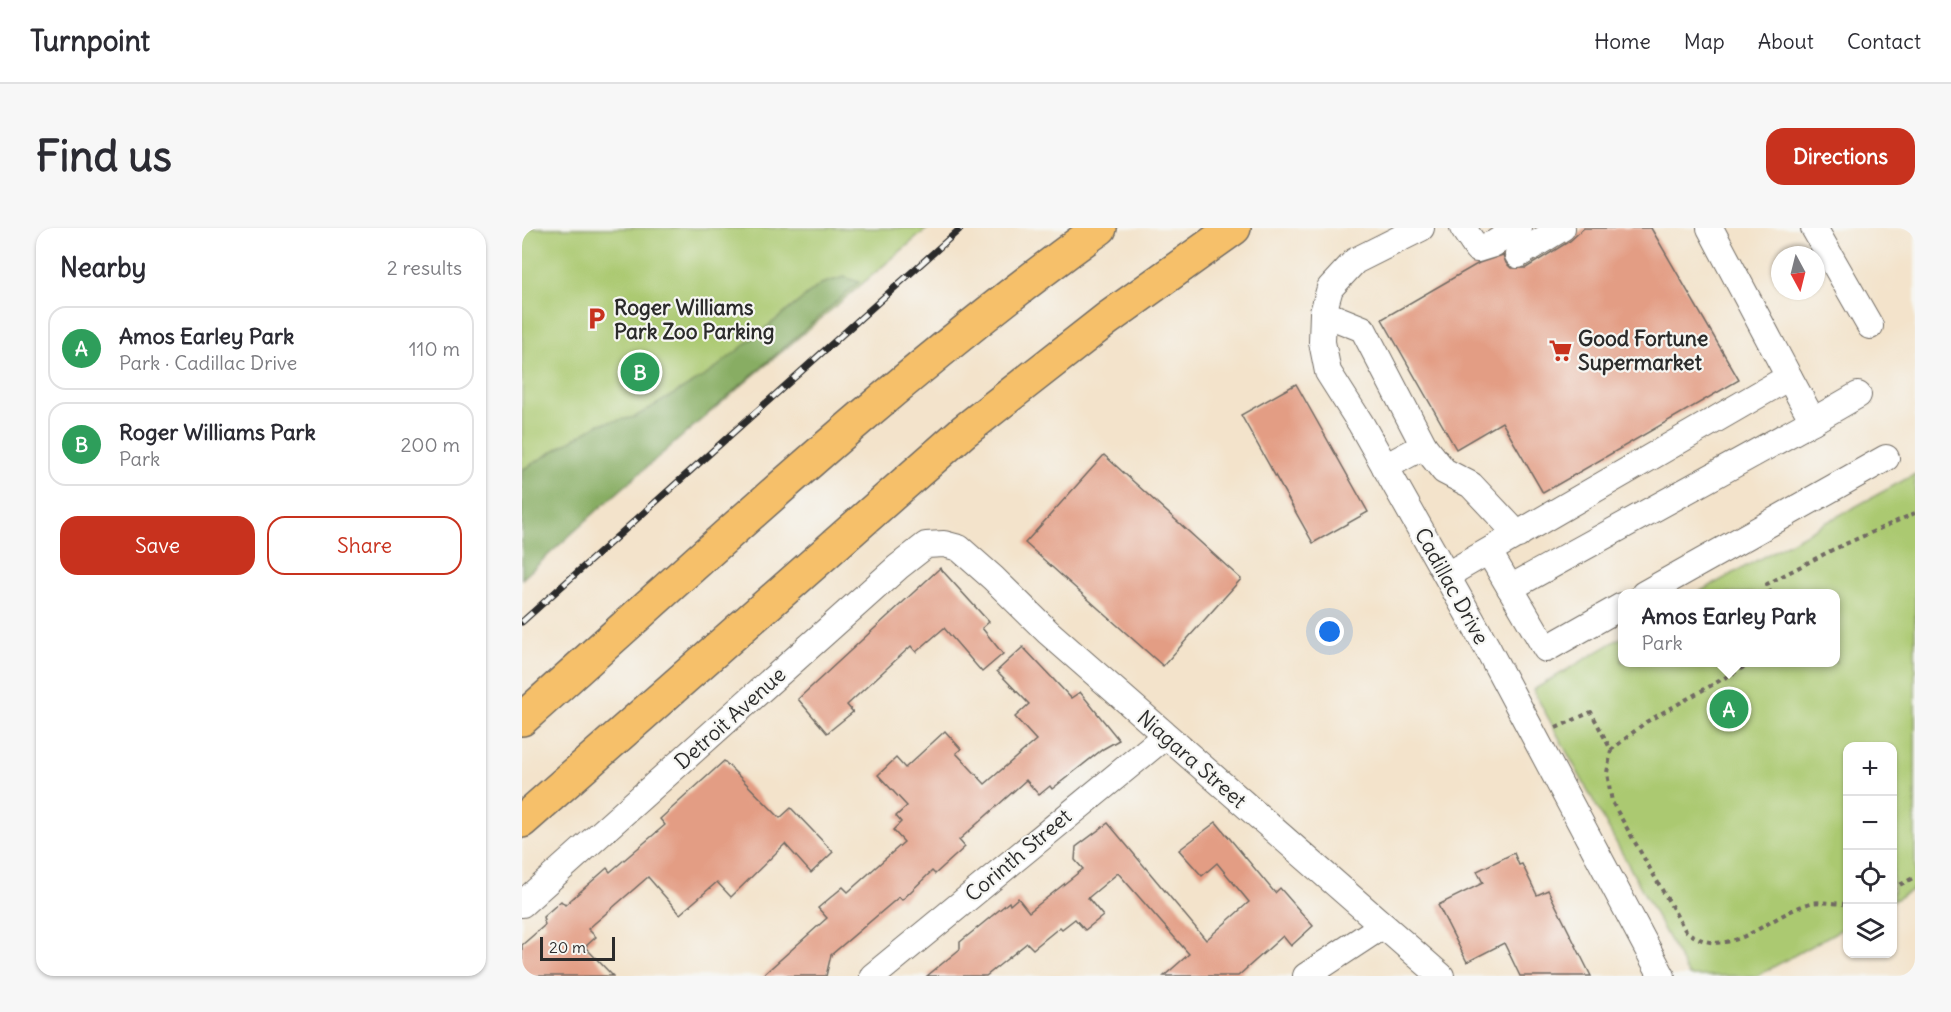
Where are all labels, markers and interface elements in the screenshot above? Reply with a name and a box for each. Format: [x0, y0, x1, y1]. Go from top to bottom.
text: Turnpoint [30, 23, 150, 59]
text: Home [1594, 28, 1651, 55]
text: Map [1684, 28, 1725, 55]
text: About [1758, 28, 1814, 55]
text: Contact [1847, 28, 1921, 55]
button: Directions [1766, 128, 1915, 185]
text: Find us [36, 130, 172, 182]
north arrow [1771, 246, 1825, 300]
text: Nearby [60, 251, 146, 284]
text: 2 results [387, 255, 462, 280]
place label: Roger Williams Park Zoo Parking [614, 294, 774, 345]
parking icon: Roger Williams Park Zoo Parking [583, 306, 609, 332]
text: Amos Earley Park [119, 322, 294, 350]
place label: Good Fortune Supermarket [1578, 325, 1708, 376]
text: A [75, 336, 88, 361]
text: 110 m [409, 336, 460, 361]
supermarket icon: Good Fortune Supermarket [1547, 337, 1573, 363]
text: Park · Cadillac Drive [119, 350, 297, 375]
pin: B [620, 350, 660, 394]
text: Roger Williams Park [119, 418, 316, 446]
text: B [75, 432, 88, 457]
text: 200 m [400, 432, 460, 457]
text: Park [119, 446, 160, 471]
button: Save [60, 516, 255, 575]
button: Share [267, 516, 462, 575]
street label: Cadillac Drive [1409, 523, 1495, 649]
popup [1618, 589, 1840, 667]
text: Amos Earley Park [1641, 602, 1817, 630]
your location [1315, 617, 1344, 646]
text: Park [1641, 630, 1683, 655]
street label: Detroit Avenue [669, 661, 791, 775]
pin: A [1710, 686, 1748, 732]
street label: Niagara Street [1132, 704, 1252, 814]
map controls [1843, 742, 1897, 958]
button: + [1843, 742, 1897, 796]
button: − [1843, 796, 1897, 850]
street label: Corinth Street [959, 803, 1077, 907]
button: locate [1843, 850, 1897, 904]
button: layers [1843, 904, 1897, 958]
scale bar [540, 934, 615, 962]
text: 20 m [549, 937, 586, 957]

